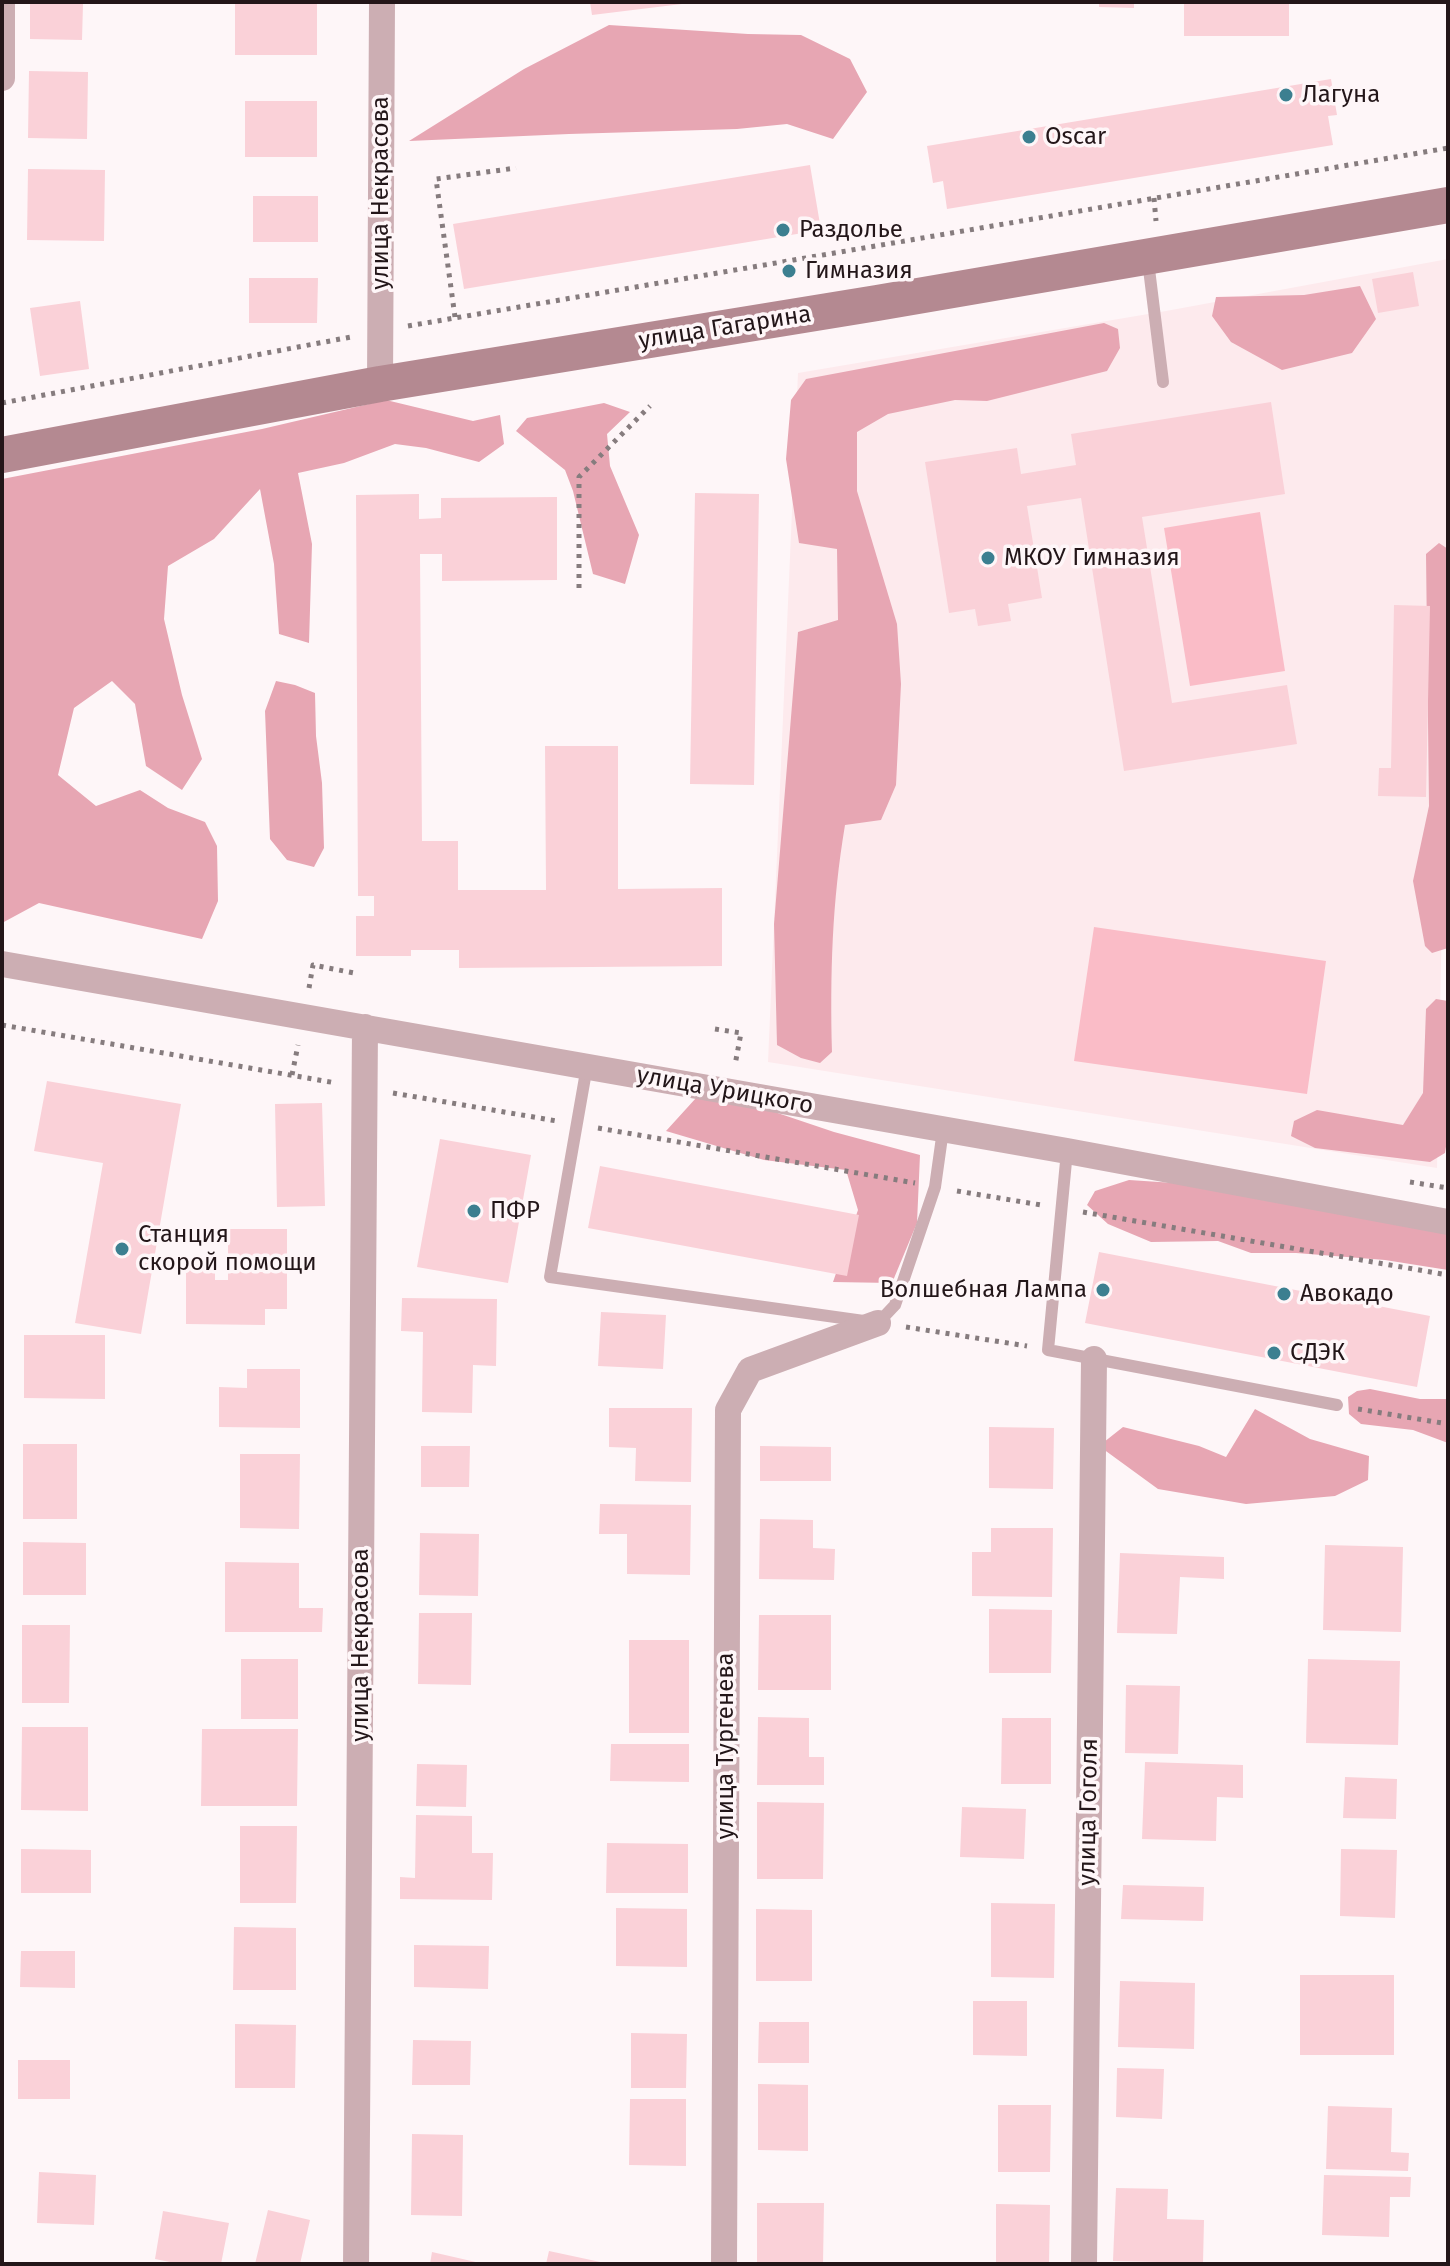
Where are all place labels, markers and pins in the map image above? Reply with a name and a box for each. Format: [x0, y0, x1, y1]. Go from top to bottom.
place label: Лагуна [1302, 81, 1380, 109]
marker: Лагуна [1277, 86, 1295, 104]
place label: Oscar [1045, 123, 1106, 151]
marker: Oscar [1020, 128, 1038, 146]
place label: Раздолье [799, 216, 903, 244]
marker: Раздолье [774, 221, 792, 239]
place label: Гимназия [805, 257, 913, 285]
marker: Гимназия [780, 262, 798, 280]
place label: МКОУ Гимназия [1004, 544, 1180, 572]
marker: МКОУ Гимназия [979, 549, 997, 567]
place label: ПФР [490, 1197, 540, 1225]
marker: ПФР [465, 1202, 483, 1220]
place label: Станция скорой помощи [138, 1221, 317, 1277]
marker: Станция скорой помощи [113, 1240, 131, 1258]
place label: Волшебная Лампа [880, 1276, 1087, 1304]
place label: Авокадо [1300, 1280, 1394, 1308]
marker: Волшебная Лампа [1094, 1281, 1112, 1299]
marker: Авокадо [1275, 1285, 1293, 1303]
place label: СДЭК [1290, 1339, 1345, 1367]
marker: СДЭК [1265, 1344, 1283, 1362]

